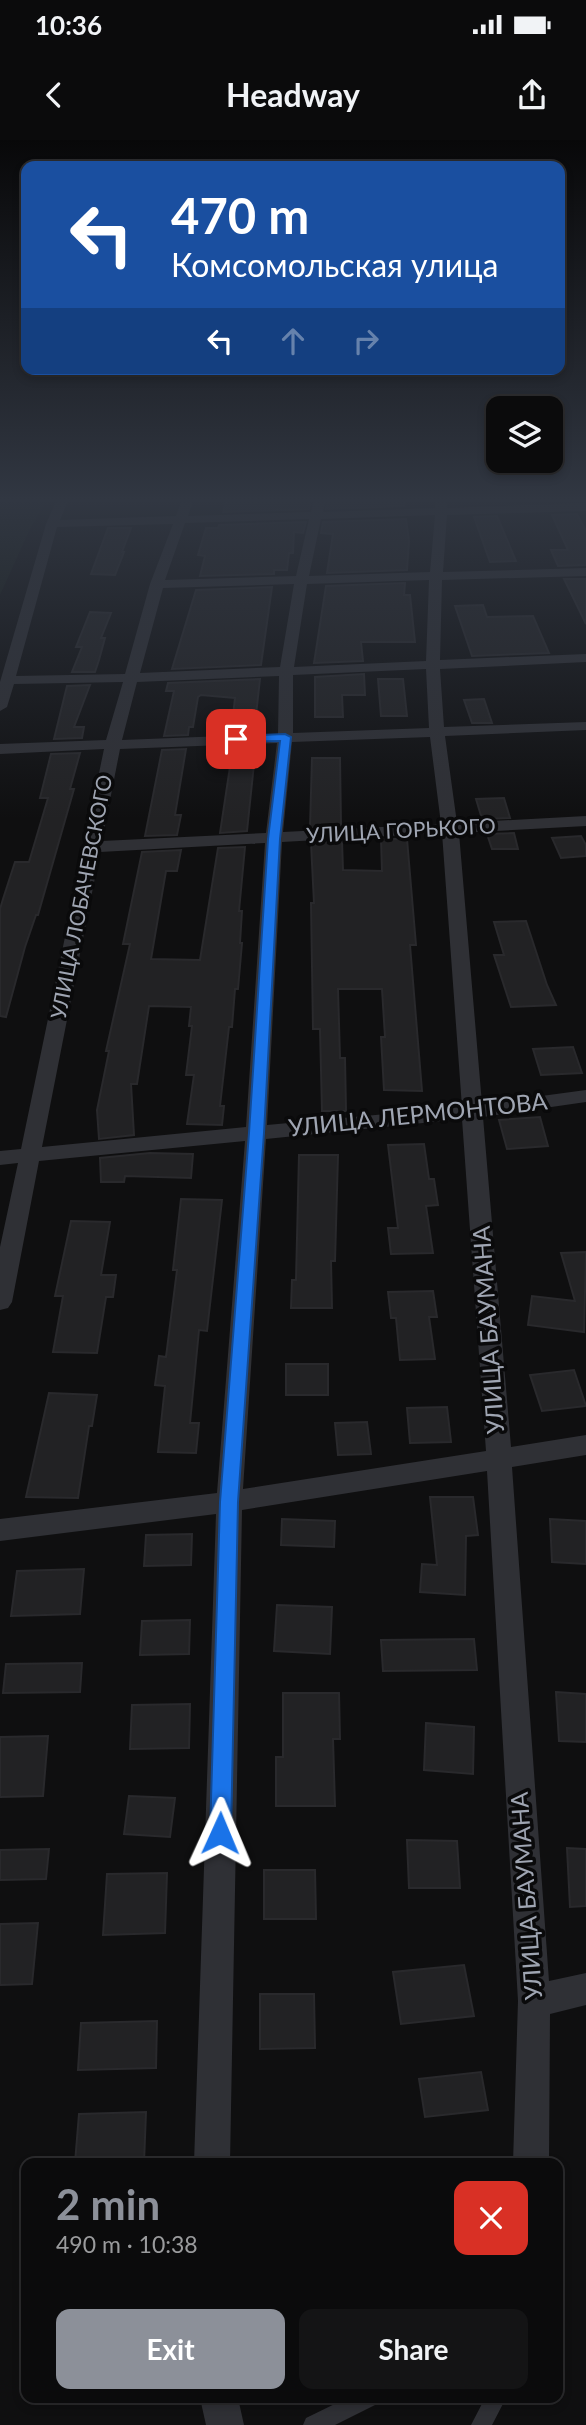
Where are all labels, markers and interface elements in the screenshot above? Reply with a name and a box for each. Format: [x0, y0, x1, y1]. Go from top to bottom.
text: 10:36 [35, 9, 102, 41]
text: Headway [226, 75, 360, 114]
icon: back [35, 76, 73, 114]
icon: share [513, 76, 551, 114]
text: 470 m [171, 186, 309, 244]
icon: left [56, 189, 147, 280]
text: Комсомольская улица [171, 245, 499, 284]
icon: left [201, 322, 239, 360]
icon: ahead [274, 322, 312, 360]
icon: right [347, 322, 385, 360]
map controls [486, 396, 563, 473]
button: layers [486, 396, 563, 473]
pin [206, 709, 266, 769]
icon: arrive [217, 720, 255, 758]
street label: УЛИЦА ЛОБАЧЕВСКОГО [45, 773, 116, 1021]
street label: УЛИЦА ГОРЬКОГО [306, 812, 496, 847]
street label: УЛИЦА ЛЕРМОНТОВА [287, 1085, 549, 1142]
street label: УЛИЦА БАУМАНА [466, 1224, 509, 1435]
street label: УЛИЦА БАУМАНА [504, 1790, 547, 2001]
position arrow [183, 1796, 257, 1870]
text: 2 min [56, 2179, 160, 2229]
button: close [454, 2181, 528, 2255]
text: 490 m · 10:38 [56, 2230, 198, 2258]
button: Exit [56, 2309, 285, 2389]
button: Share [299, 2309, 528, 2389]

